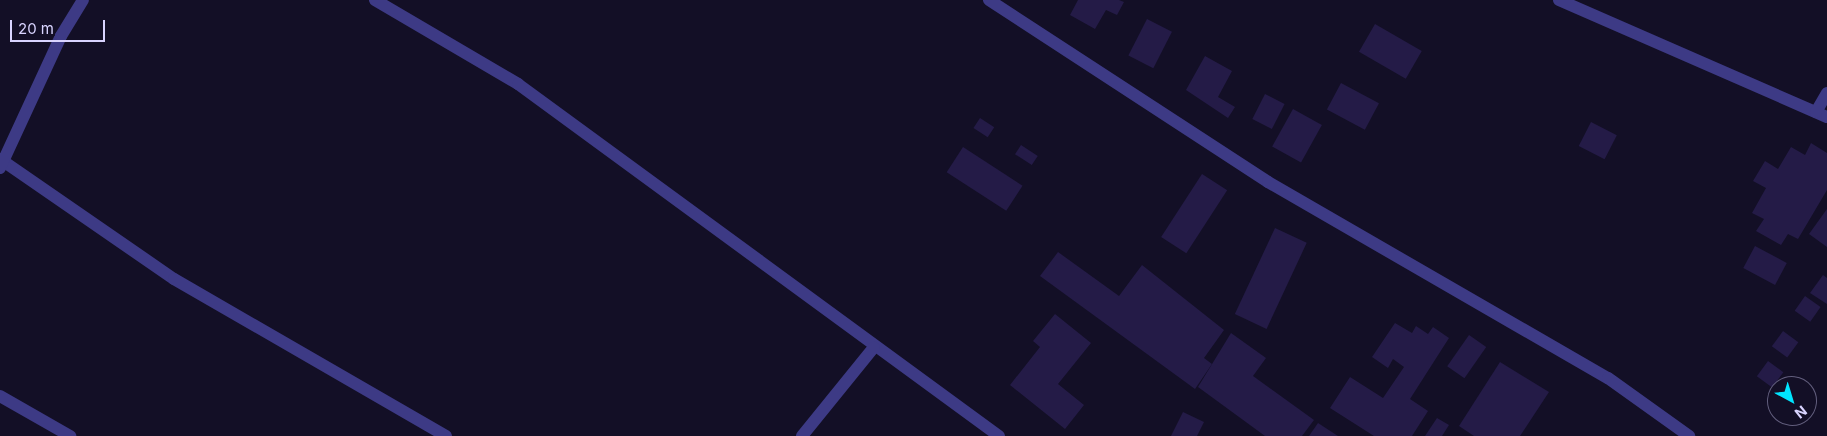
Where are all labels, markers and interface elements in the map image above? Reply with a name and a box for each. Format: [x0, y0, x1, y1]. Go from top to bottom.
scale bar [12, 10, 108, 42]
text: 20 m [18, 19, 54, 38]
north arrow [1767, 376, 1817, 426]
text: N [1792, 402, 1811, 422]

